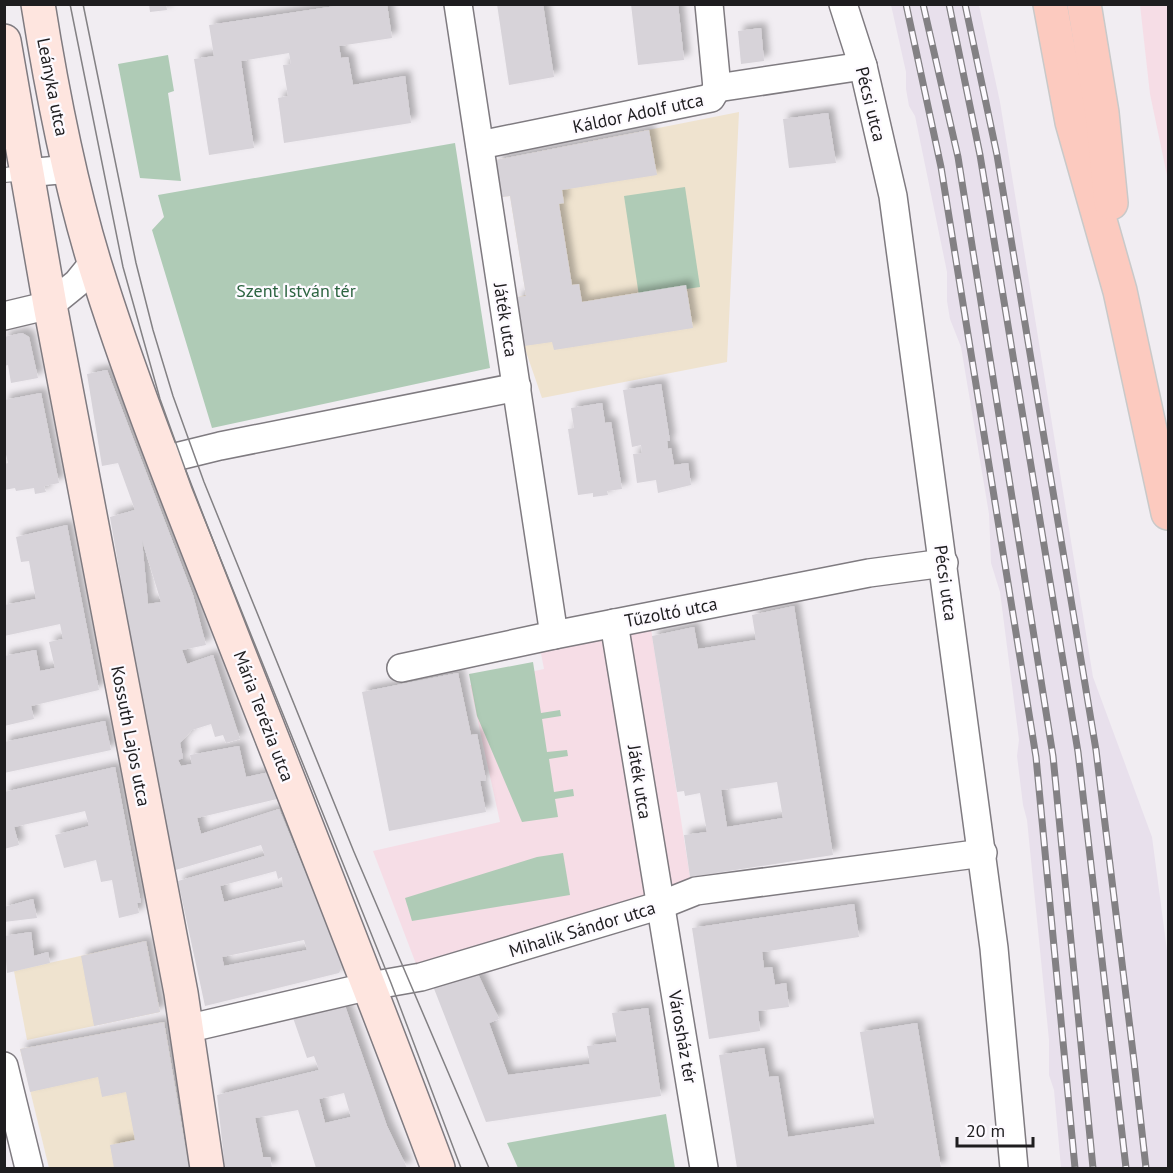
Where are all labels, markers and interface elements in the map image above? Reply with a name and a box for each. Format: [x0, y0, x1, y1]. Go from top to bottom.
street label: Leányka utca [32, 36, 74, 138]
street label: Pécsi utca [851, 64, 891, 144]
street label: Káldor Adolf utca [570, 88, 706, 138]
park label: Szent István tér [236, 279, 356, 302]
street label: Játék utca [489, 280, 523, 359]
street label: Pécsi utca [929, 544, 963, 622]
street label: Tűzoltó utca [623, 592, 719, 632]
street label: Mária Terézia utca [228, 647, 300, 785]
street label: Kossuth Lajos utca [106, 664, 156, 808]
street label: Játék utca [623, 742, 657, 821]
street label: Mihalik Sándor utca [506, 896, 658, 962]
street label: Városház tér [663, 988, 702, 1085]
scale bar [957, 1110, 1034, 1148]
text: 20 m [966, 1119, 1005, 1142]

